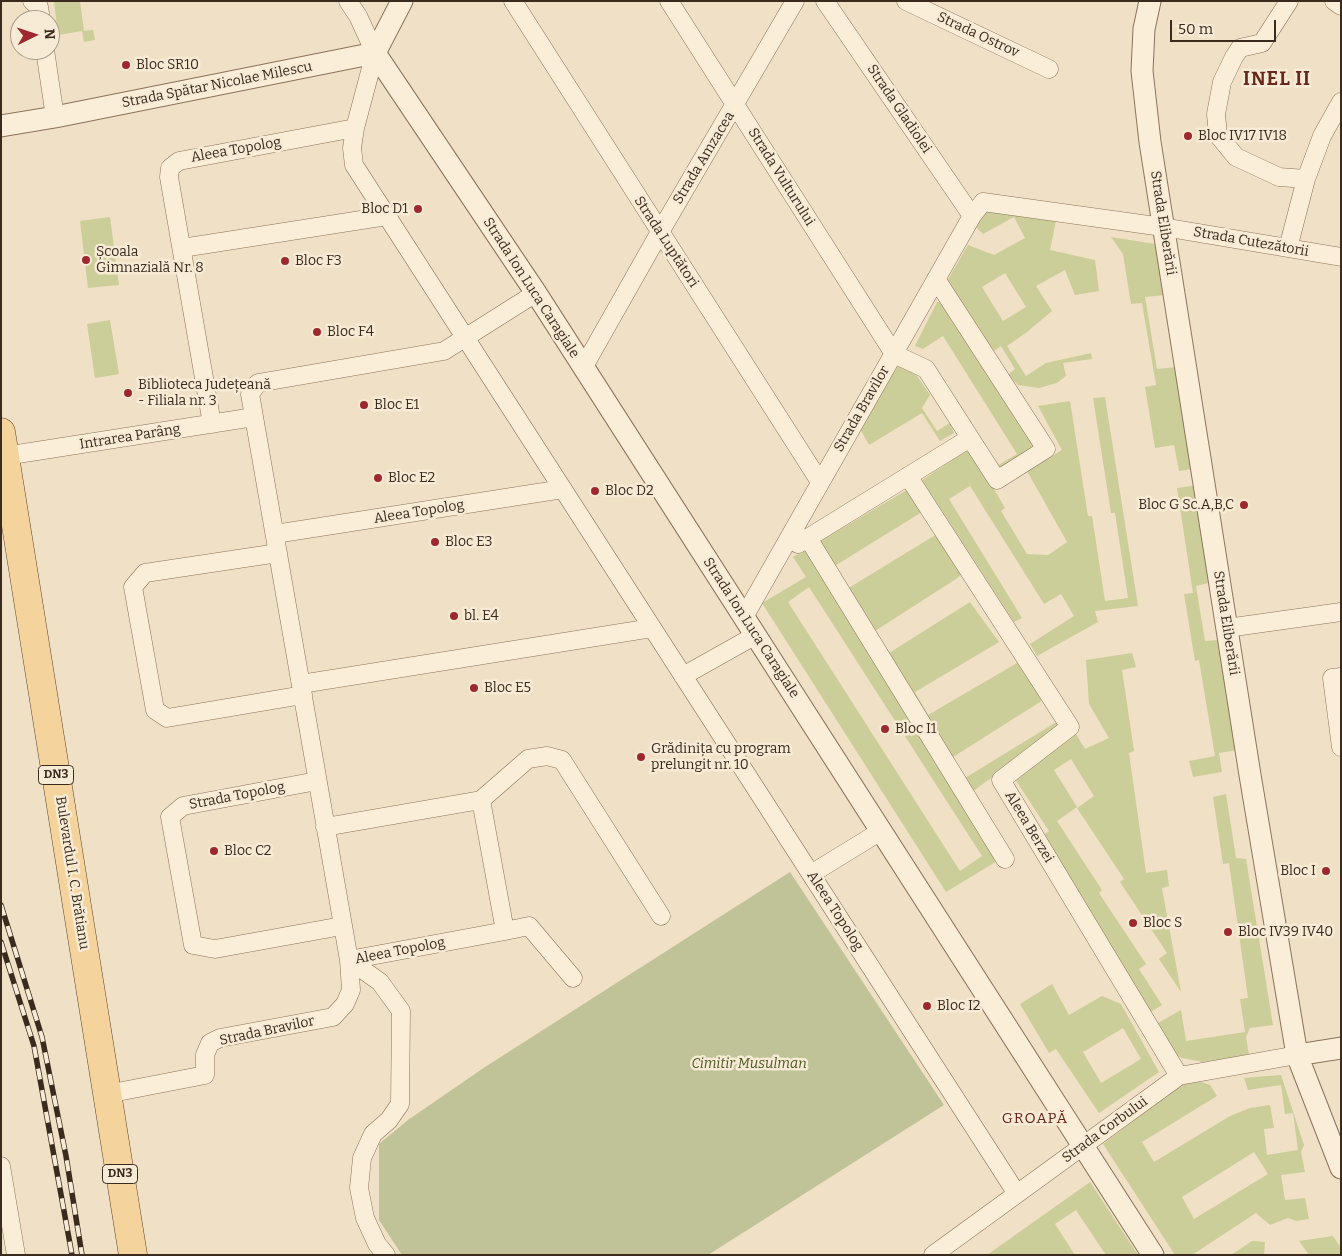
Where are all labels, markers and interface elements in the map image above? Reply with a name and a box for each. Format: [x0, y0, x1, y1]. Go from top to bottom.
street label: Strada Ostrov [934, 9, 1022, 61]
north arrow [10, 10, 60, 60]
scale bar [1172, 10, 1278, 42]
text: 50 m [1178, 20, 1213, 38]
text: N [41, 28, 58, 40]
place label: Bloc SR10 [136, 57, 199, 73]
street label: Strada Spătar Nicolae Milescu [120, 58, 314, 112]
marker: Bloc SR10 [120, 59, 132, 71]
street label: Strada Gladiolei [863, 61, 935, 157]
district label: INEL II [1242, 69, 1312, 91]
street label: Strada Amzacea [670, 109, 738, 207]
street label: Strada Vulturului [744, 125, 818, 229]
place label: Bloc IV17 IV18 [1198, 128, 1287, 144]
marker: Bloc IV17 IV18 [1182, 130, 1194, 142]
street label: Aleea Topolog [190, 134, 282, 166]
street label: Strada Eliberării [1146, 169, 1180, 277]
street label: Strada Luptători [630, 193, 702, 291]
place label: Bloc D1 [361, 201, 408, 217]
marker: Bloc D1 [412, 203, 424, 215]
street label: Strada Ion Luca Caragiale [479, 215, 583, 361]
street label: Strada Cutezătorii [1192, 224, 1310, 260]
place label: Școala Gimnazială Nr. 8 [96, 244, 204, 276]
place label: Bloc F3 [295, 253, 342, 269]
marker: Școala Gimnazială Nr. 8 [80, 254, 92, 266]
marker: Bloc F3 [279, 255, 291, 267]
place label: Bloc F4 [327, 324, 374, 340]
marker: Bloc F4 [311, 326, 323, 338]
street label: Strada Bravilor [831, 363, 893, 455]
place label: Biblioteca Județeană - Filiala nr. 3 [138, 377, 271, 410]
marker: Biblioteca Județeană - Filiala nr. 3 [122, 387, 134, 399]
place label: Bloc E1 [374, 397, 419, 413]
marker: Bloc E1 [358, 399, 370, 411]
street label: Intrarea Parâng [78, 421, 182, 453]
place label: Bloc E2 [388, 470, 435, 486]
marker: Bloc E2 [372, 472, 384, 484]
place label: Bloc D2 [605, 483, 654, 499]
marker: Bloc D2 [589, 485, 601, 497]
street label: Aleea Topolog [373, 497, 465, 527]
place label: Bloc G Sc.A,B,C [1138, 497, 1234, 513]
marker: Bloc G Sc.A,B,C [1238, 499, 1250, 511]
place label: Bloc E3 [445, 534, 493, 550]
marker: Bloc E3 [429, 536, 441, 548]
street label: Strada Ion Luca Caragiale [699, 555, 803, 701]
street label: Strada Eliberării [1209, 569, 1243, 677]
place label: bl. E4 [464, 608, 499, 624]
marker: bl. E4 [448, 610, 460, 622]
place label: Bloc E5 [484, 680, 531, 696]
marker: Bloc E5 [468, 682, 480, 694]
place label: Bloc I1 [895, 721, 937, 737]
marker: Bloc I1 [879, 723, 891, 735]
place label: Grădinița cu program prelungit nr. 10 [651, 741, 791, 774]
marker: Grădinița cu program prelungit nr. 10 [635, 751, 647, 763]
road number: DN3 [38, 766, 74, 784]
street label: Strada Topolog [188, 778, 286, 814]
street label: Aleea Berzei [1001, 788, 1057, 866]
street label: Bulevardul I. C. Brătianu [52, 795, 92, 951]
place label: Bloc C2 [224, 843, 271, 859]
marker: Bloc C2 [208, 845, 220, 857]
place label: Bloc I [1280, 863, 1316, 879]
marker: Bloc I [1320, 865, 1332, 877]
street label: Aleea Topolog [803, 868, 867, 954]
place label: Bloc S [1143, 915, 1182, 931]
marker: Bloc S [1127, 917, 1139, 929]
place label: Bloc IV39 IV40 [1238, 924, 1333, 940]
marker: Bloc IV39 IV40 [1222, 926, 1234, 938]
street label: Aleea Topolog [354, 934, 446, 968]
place label: Bloc I2 [937, 998, 980, 1014]
marker: Bloc I2 [921, 1000, 933, 1012]
street label: Strada Bravilor [218, 1013, 316, 1049]
park label: Cimitir Musulman [691, 1056, 807, 1072]
street label: Strada Corbului [1059, 1093, 1151, 1167]
district label: GROAPĂ [1001, 1110, 1069, 1128]
road number: DN3 [102, 1164, 138, 1184]

